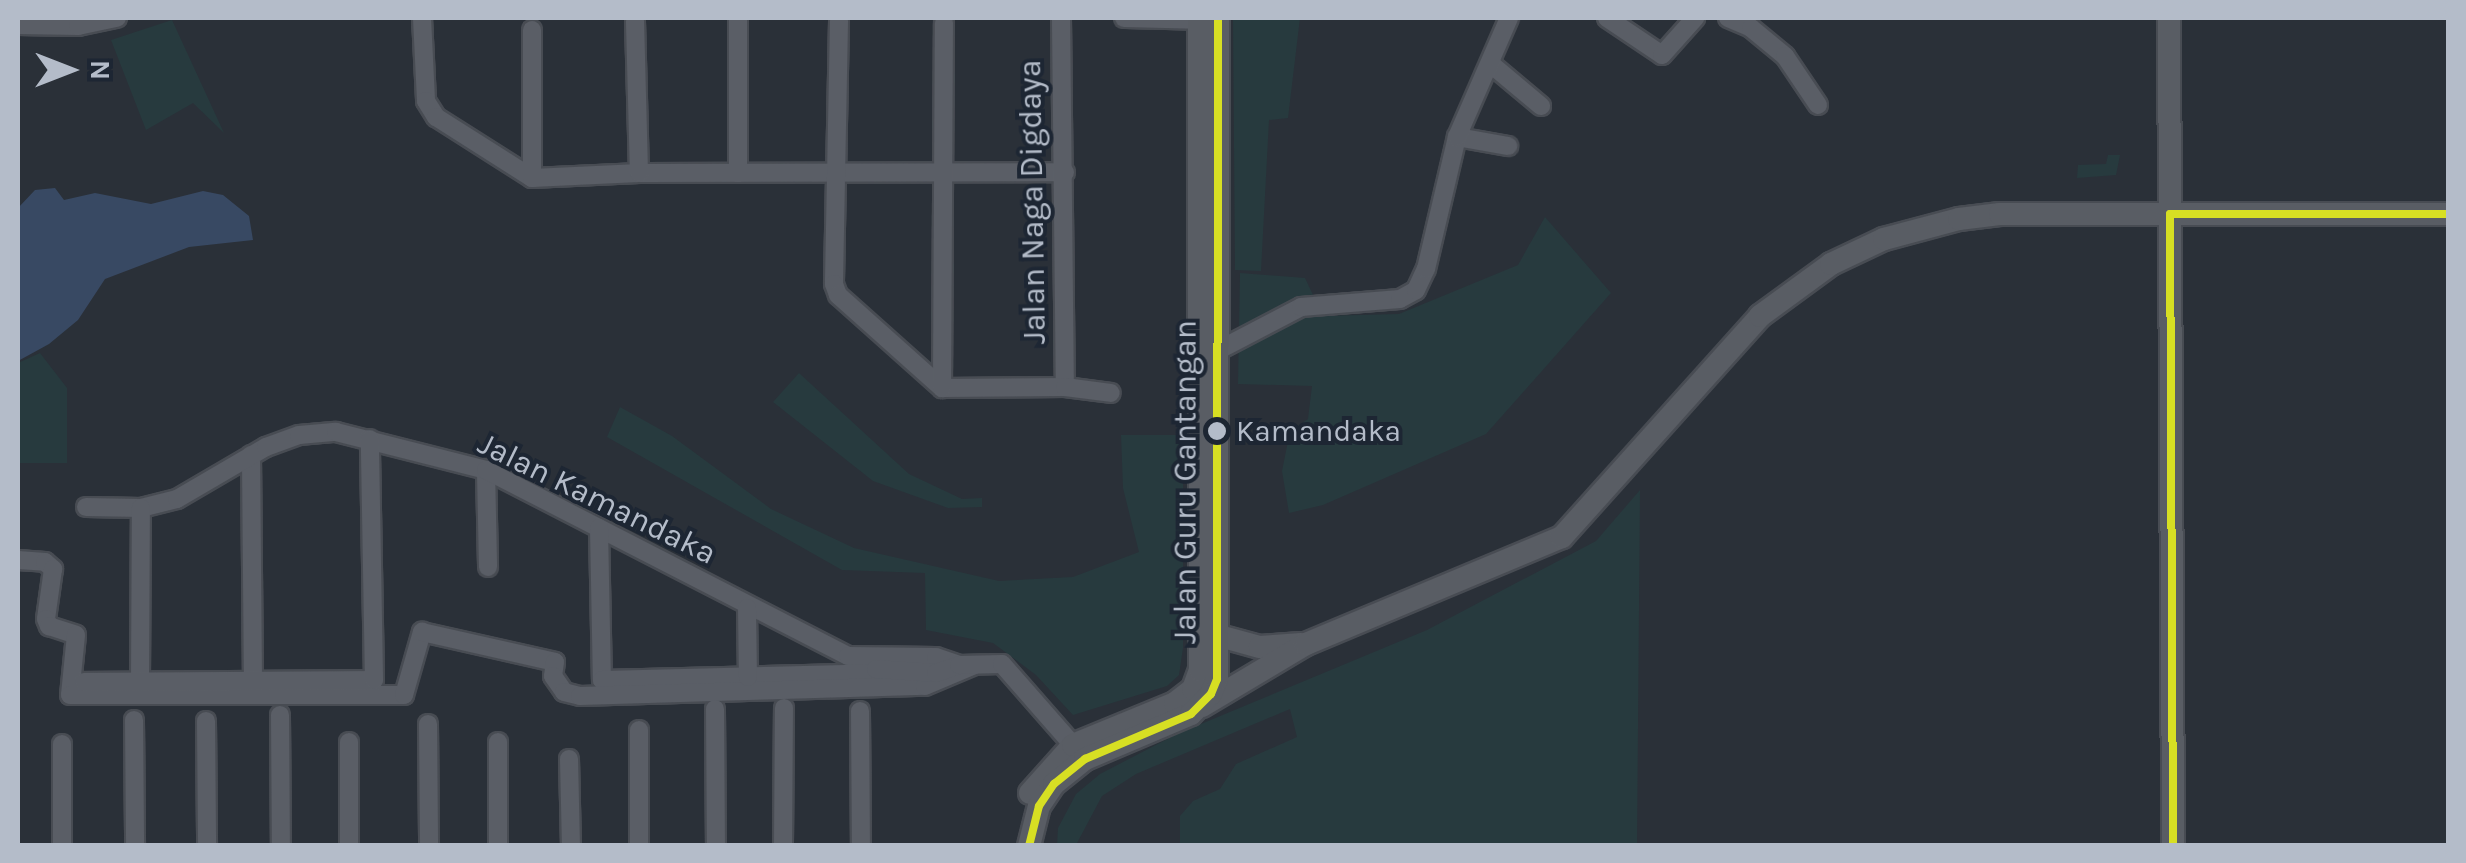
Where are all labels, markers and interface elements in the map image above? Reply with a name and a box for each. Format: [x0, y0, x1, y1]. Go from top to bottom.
north arrow [20, 20, 120, 120]
street label: Jalan Naga Digdaya [1011, 59, 1055, 345]
text: N [84, 60, 117, 80]
street label: Jalan Guru Gantangan [1167, 320, 1205, 644]
place label: Kamandaka [1236, 413, 1401, 449]
marker: Kamandaka [1207, 421, 1227, 441]
street label: Jalan Kamandaka [472, 425, 722, 573]

